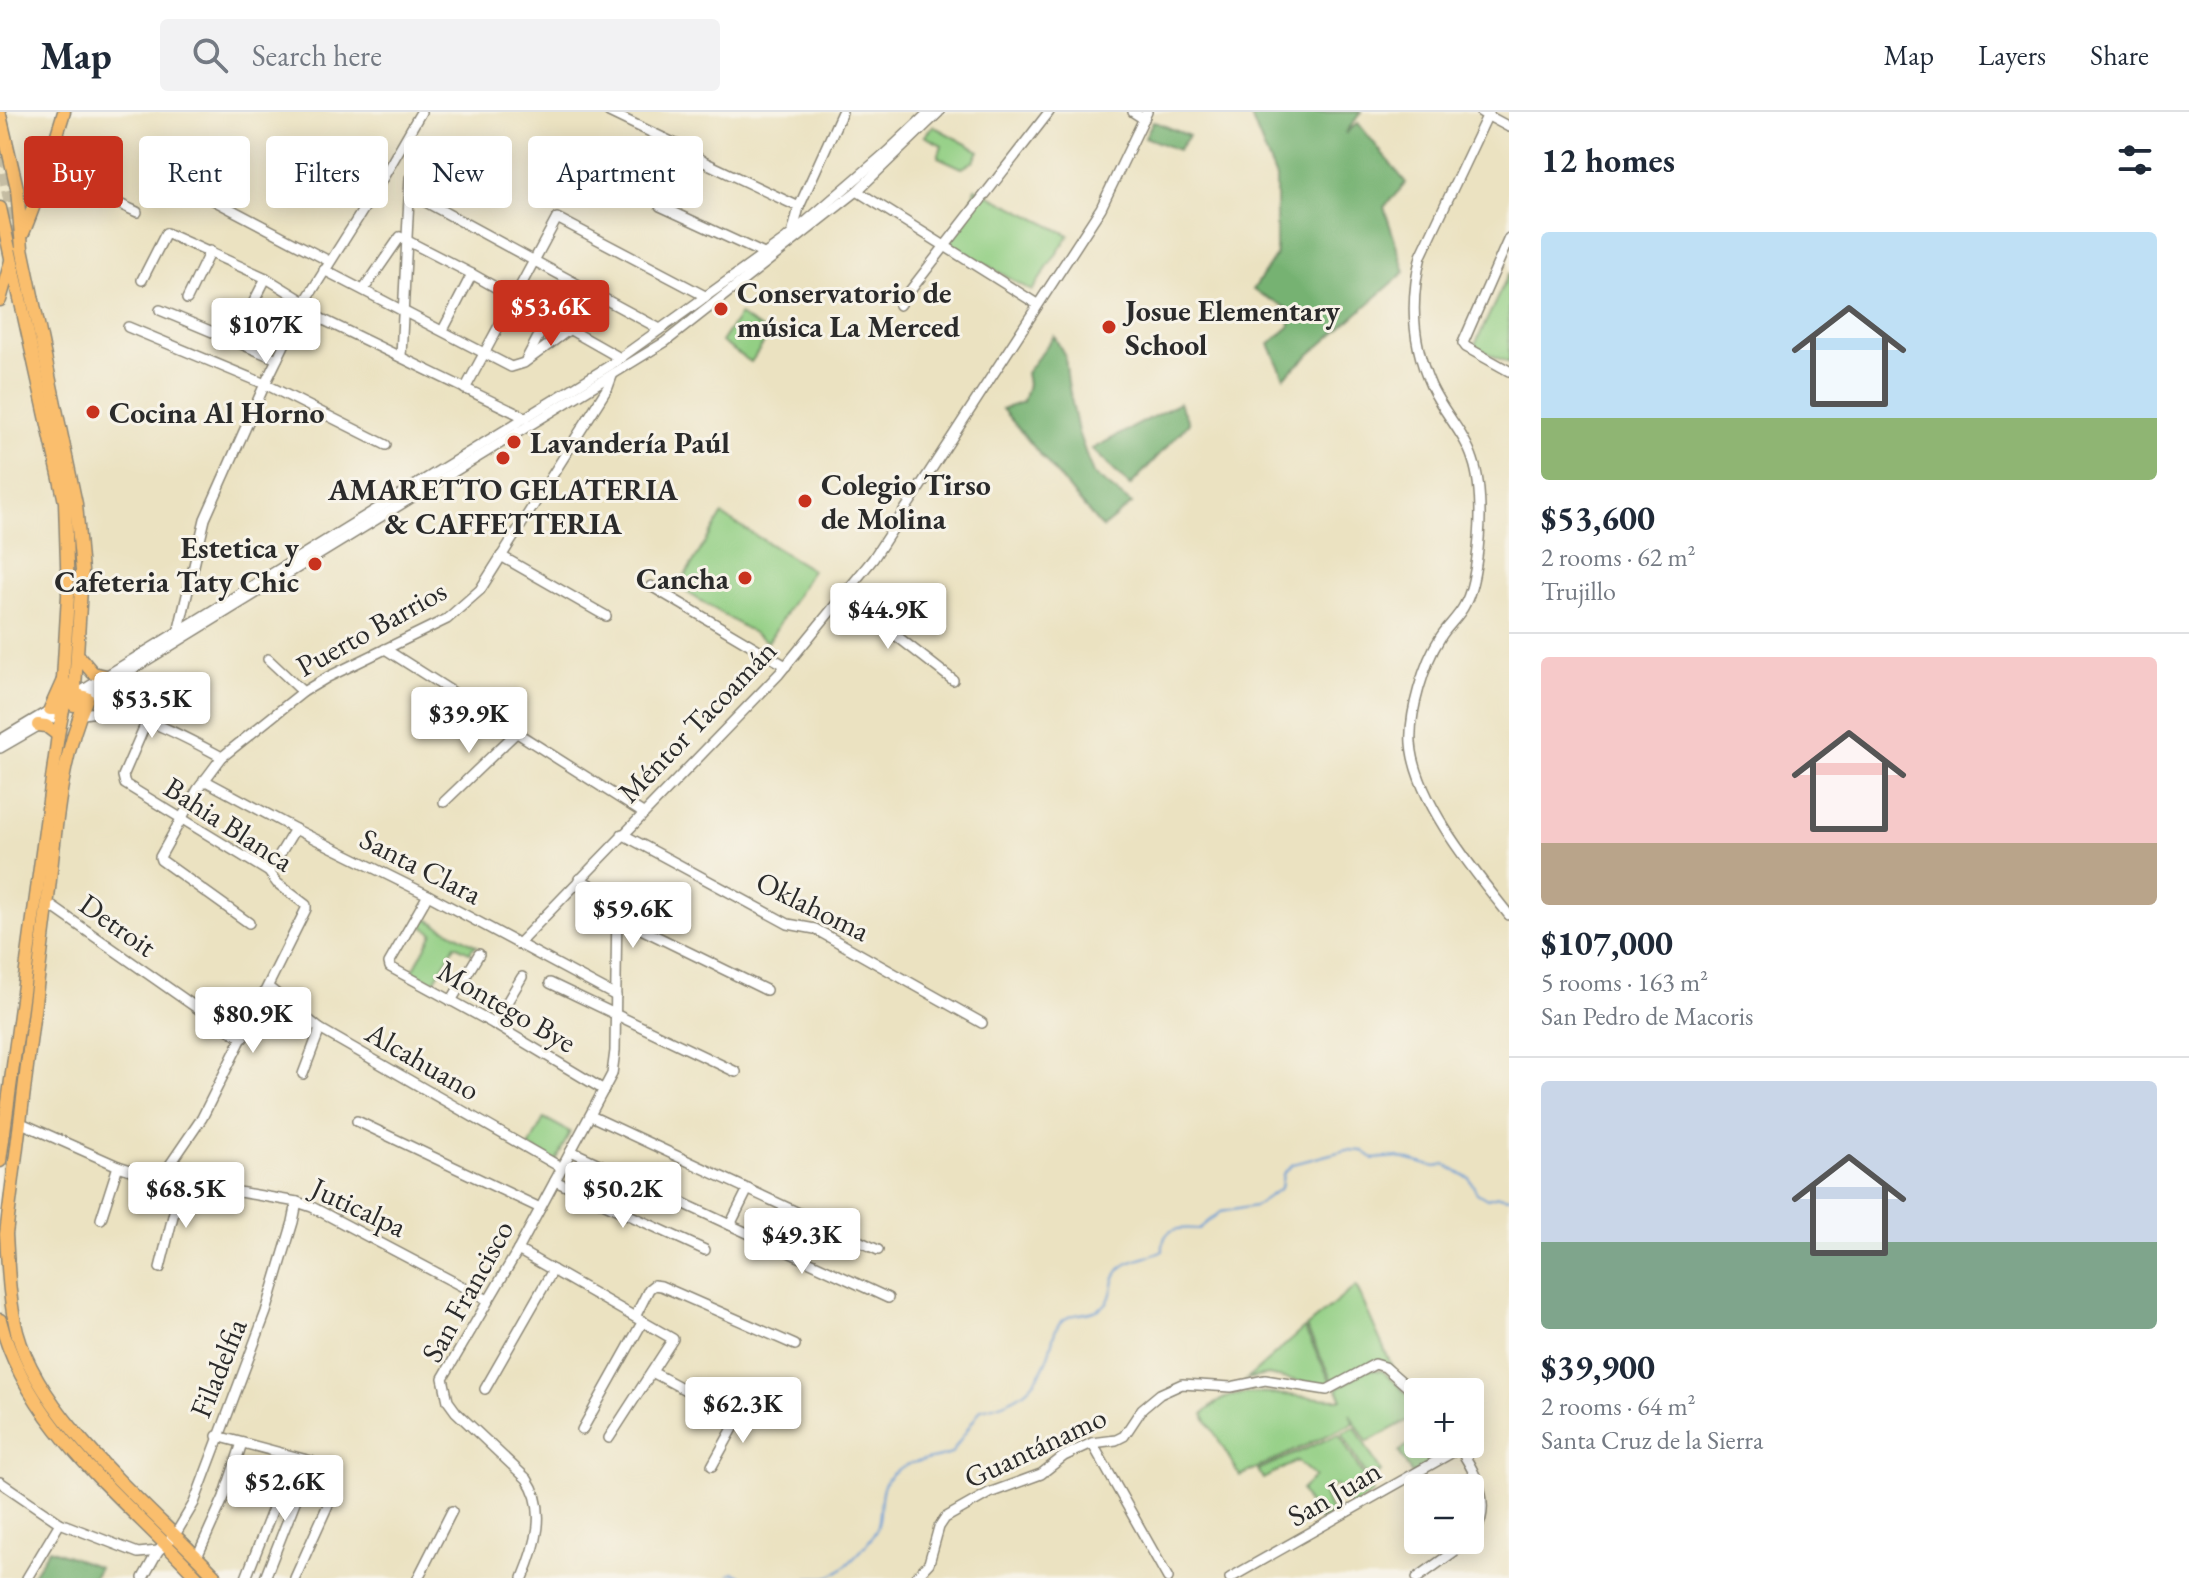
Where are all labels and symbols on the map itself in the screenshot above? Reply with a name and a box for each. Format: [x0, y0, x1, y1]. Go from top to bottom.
place label: Conservatorio de música La Merced [737, 273, 960, 346]
pin: $53.6K [486, 280, 616, 348]
place label: Josue Elementary School [1122, 291, 1341, 364]
pin: $107K [210, 298, 322, 366]
marker: Conservatorio de música La Merced [712, 300, 730, 318]
marker: Josue Elementary School [1100, 318, 1118, 336]
place label: Cocina Al Horno [109, 393, 325, 432]
marker: Cocina Al Horno [84, 403, 102, 421]
place label: Lavandería Paúl [530, 423, 730, 462]
marker: Lavandería Paúl [505, 433, 523, 451]
marker: AMARETTO GELATERIA & CAFFETTERIA [494, 449, 512, 467]
place label: Colegio Tirso de Molina [821, 465, 991, 538]
place label: AMARETTO GELATERIA & CAFFETTERIA [327, 470, 678, 543]
marker: Colegio Tirso de Molina [796, 492, 814, 510]
place label: Estetica y Cafeteria Taty Chic [54, 528, 300, 601]
marker: Estetica y Cafeteria Taty Chic [306, 555, 324, 573]
place label: Cancha [636, 559, 730, 598]
marker: Cancha [736, 569, 754, 587]
street label: Puerto Barrios [289, 571, 453, 685]
pin: $44.9K [823, 583, 953, 651]
street label: Méntor Tacoamán [609, 631, 785, 811]
pin: $53.5K [87, 672, 217, 740]
pin: $39.9K [404, 687, 534, 755]
street label: Bahia Blanca [157, 768, 301, 880]
street label: Santa Clara [354, 819, 489, 913]
street label: Oklahoma [750, 862, 876, 950]
pin: $59.6K [568, 882, 698, 950]
street label: Detroit [72, 885, 165, 966]
street label: Montego Bye [431, 951, 583, 1061]
pin: $80.9K [188, 987, 318, 1055]
street label: Alcahuano [358, 1012, 487, 1109]
pin: $68.5K [121, 1162, 251, 1230]
pin: $50.2K [558, 1162, 688, 1230]
street label: Juticalpa [302, 1167, 413, 1246]
pin: $49.3K [737, 1208, 867, 1276]
street label: San Francisco [412, 1213, 522, 1369]
street label: Filadelfia [181, 1313, 255, 1423]
pin: $62.3K [678, 1377, 808, 1445]
street label: Guantánamo [957, 1397, 1113, 1497]
street label: San Juan [1280, 1451, 1388, 1535]
pin: $52.6K [220, 1455, 350, 1523]

